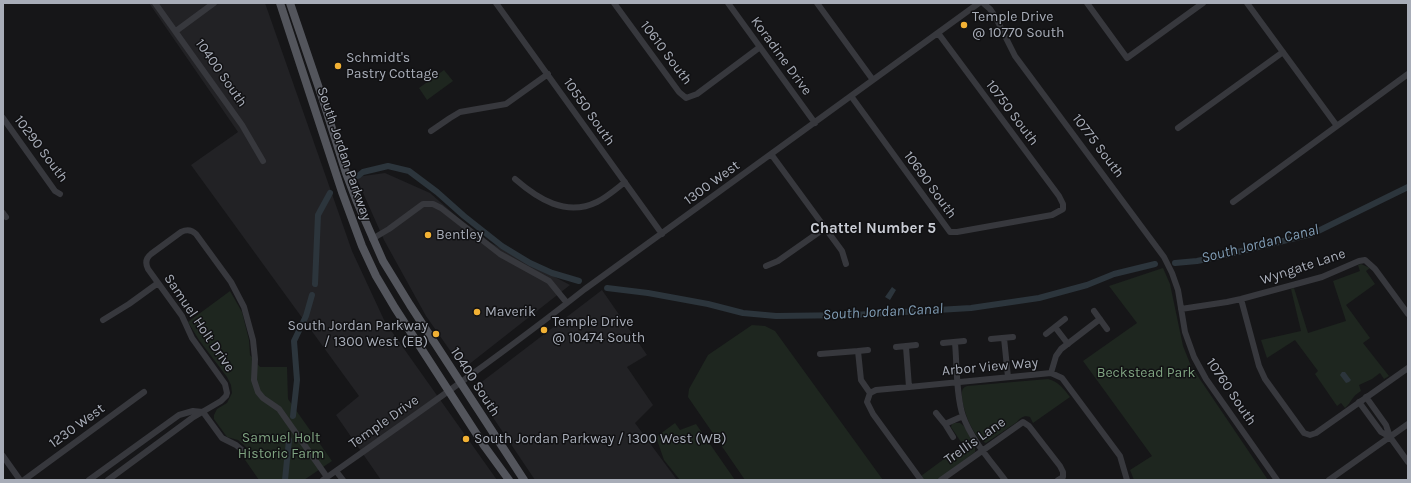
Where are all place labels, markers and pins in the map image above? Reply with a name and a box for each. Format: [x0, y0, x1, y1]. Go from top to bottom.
place label: Temple Drive @ 10770 South [972, 9, 1064, 42]
marker: Temple Drive @ 10770 South [959, 20, 969, 30]
place label: Schmidt's Pastry Cottage [346, 50, 439, 82]
marker: Schmidt's Pastry Cottage [333, 61, 343, 71]
place label: Bentley [436, 227, 483, 243]
marker: Bentley [423, 230, 433, 240]
place label: Maverik [485, 304, 536, 320]
marker: Maverik [472, 307, 482, 317]
place label: Temple Drive @ 10474 South [552, 314, 645, 346]
place label: South Jordan Parkway / 1300 West (EB) [287, 318, 428, 350]
marker: Temple Drive @ 10474 South [539, 325, 549, 335]
marker: South Jordan Parkway / 1300 West (EB) [431, 329, 441, 339]
place label: South Jordan Parkway / 1300 West (WB) [474, 431, 726, 447]
marker: South Jordan Parkway / 1300 West (WB) [461, 434, 471, 444]

